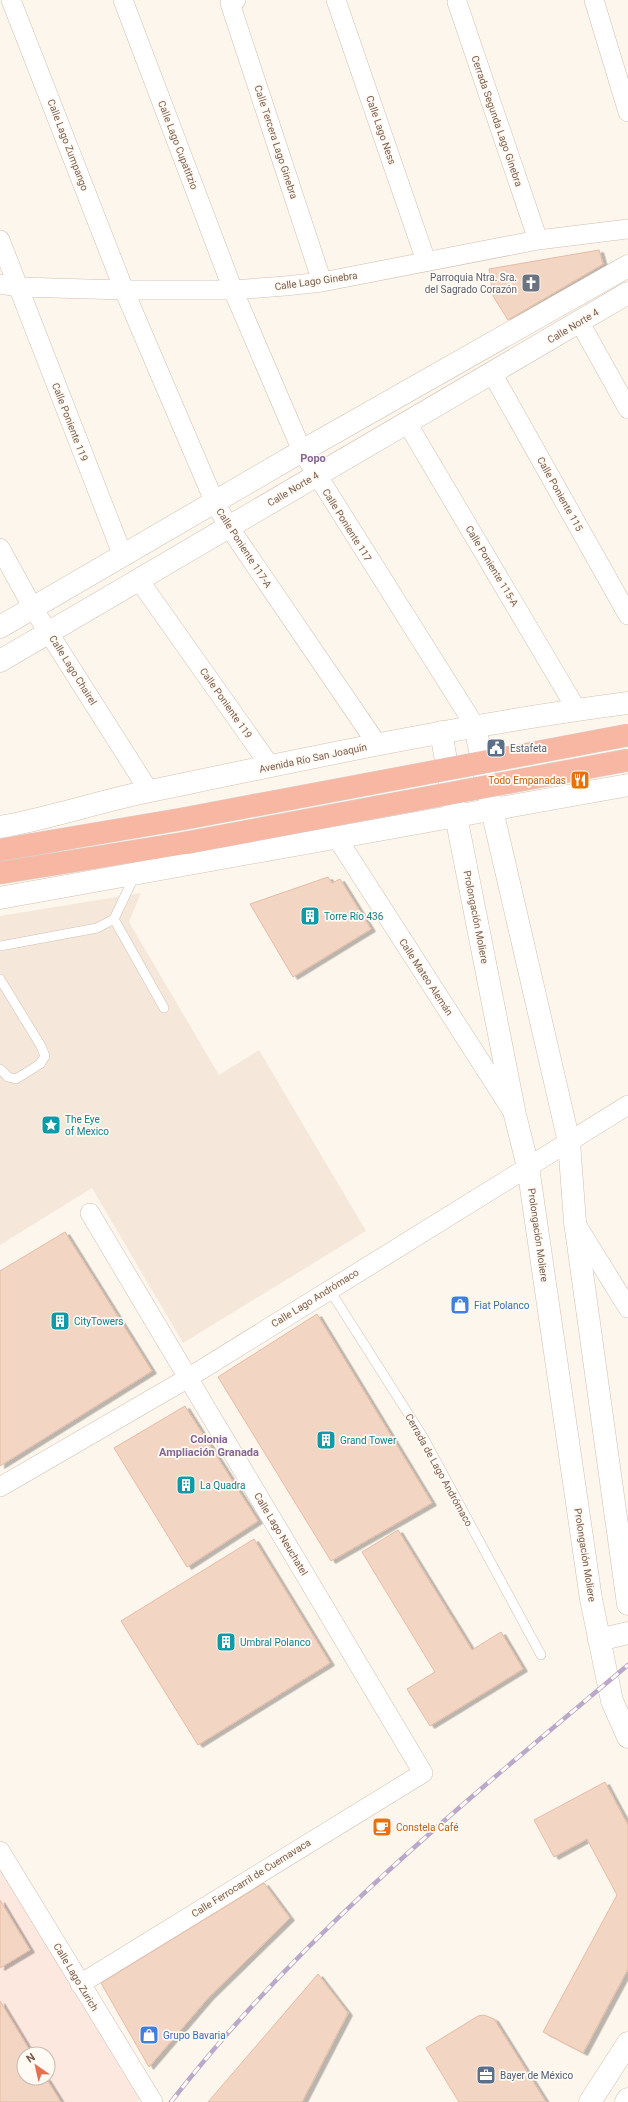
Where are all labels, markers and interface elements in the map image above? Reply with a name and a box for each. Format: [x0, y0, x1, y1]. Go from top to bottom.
street label: Cerrada Segunda Lago Ginebra [469, 54, 525, 188]
street label: Calle Tercera Lago Ginebra [252, 84, 300, 200]
street label: Calle Lago Ness [364, 94, 398, 166]
street label: Calle Lago Zumpango [45, 98, 91, 193]
street label: Calle Lago Cupatitzio [156, 99, 200, 191]
street label: Calle Lago Ginebra [274, 270, 358, 292]
place label: Parroquia Ntra. Sra. del Sagrado Corazón [425, 272, 517, 295]
church icon: Parroquia Ntra. Sra. del Sagrado Corazón [520, 272, 542, 294]
street label: Calle Norte 4 [545, 306, 601, 346]
street label: Calle Poniente 119 [50, 381, 90, 463]
district label: Popo [300, 452, 326, 465]
street label: Calle Poniente 115 [535, 455, 585, 533]
street label: Calle Norte 4 [265, 469, 321, 509]
street label: Calle Poniente 117 [320, 487, 374, 564]
street label: Calle Poniente 117-A [214, 506, 274, 590]
street label: Calle Poniente 115-A [463, 524, 521, 609]
street label: Calle Lago Chairel [47, 633, 99, 707]
street label: Calle Poniente 119 [198, 666, 254, 740]
public building icon: Estafeta [485, 737, 507, 759]
street label: Avenida Río San Joaquín [258, 741, 368, 775]
place label: Estafeta [510, 743, 547, 754]
restaurant icon: Todo Empanadas [569, 769, 591, 791]
place label: Todo Empanadas [488, 775, 566, 786]
street label: Prolongación Moliere [462, 870, 490, 964]
building icon: Torre Río 436 [299, 905, 321, 927]
place label: Torre Río 436 [324, 911, 384, 922]
street label: Calle Mateo Alemán [397, 936, 455, 1018]
place icon: The Eye of Mexico [40, 1114, 62, 1136]
place label: The Eye of Mexico [65, 1114, 109, 1137]
street label: Prolongación Moliere [526, 1187, 550, 1283]
street label: Calle Lago Andrómaco [269, 1266, 361, 1329]
shop icon: Fiat Polanco [449, 1294, 471, 1316]
place label: Fiat Polanco [474, 1300, 530, 1311]
building icon: CityTowers [49, 1310, 71, 1332]
place label: CityTowers [74, 1316, 124, 1327]
street label: Cerrada de Lago Andrómaco [403, 1412, 475, 1529]
building icon: Grand Tower [315, 1429, 337, 1451]
district label: Colonia Ampliación Granada [159, 1433, 259, 1459]
place label: Grand Tower [340, 1435, 397, 1446]
building icon: La Quadra [175, 1474, 197, 1496]
place label: La Quadra [200, 1480, 245, 1491]
street label: Calle Lago Neuchatel [252, 1491, 310, 1577]
street label: Prolongación Moliere [572, 1507, 598, 1603]
building icon: Umbral Polanco [215, 1631, 237, 1653]
place label: Umbral Polanco [240, 1637, 311, 1648]
cafe icon: Constela Café [371, 1816, 393, 1838]
place label: Constela Café [396, 1822, 458, 1833]
street label: Calle Ferrocarril de Cuernavaca [189, 1837, 313, 1919]
street label: Calle Lago Zurich [51, 1941, 101, 2013]
shop icon: Grupo Bavaria [138, 2024, 160, 2046]
place label: Grupo Bavaria [163, 2030, 226, 2041]
north arrow [16, 2046, 56, 2086]
text: N [24, 2050, 38, 2066]
office icon: Bayer de México [475, 2064, 497, 2086]
place label: Bayer de México [500, 2070, 574, 2081]

